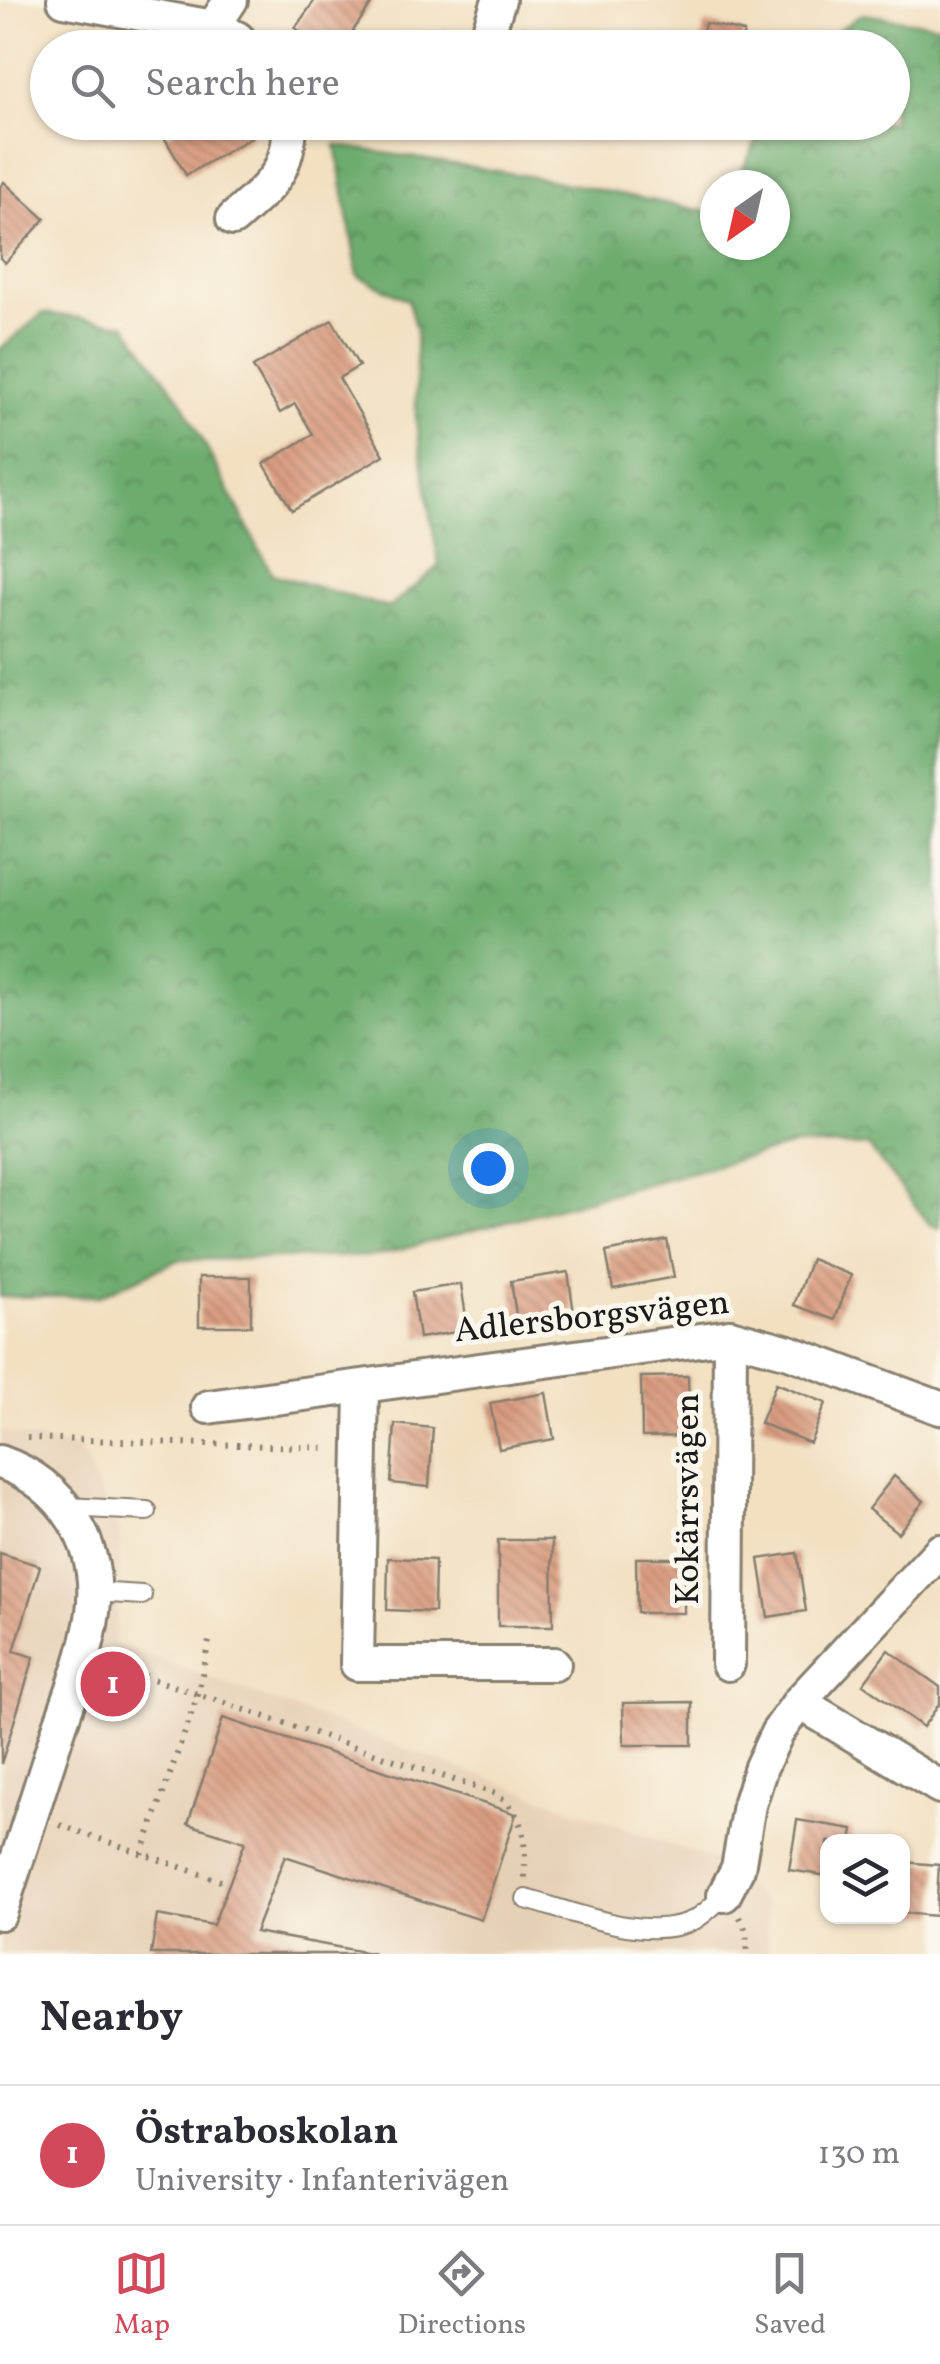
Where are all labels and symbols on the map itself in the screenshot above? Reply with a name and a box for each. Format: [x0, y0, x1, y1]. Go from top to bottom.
north arrow [700, 170, 790, 260]
your location [463, 1143, 514, 1194]
street label: Adlersborgsvägen [452, 1280, 732, 1356]
street label: Kokärrsvägen [665, 1393, 713, 1605]
pin: 1 [80, 1646, 146, 1722]

